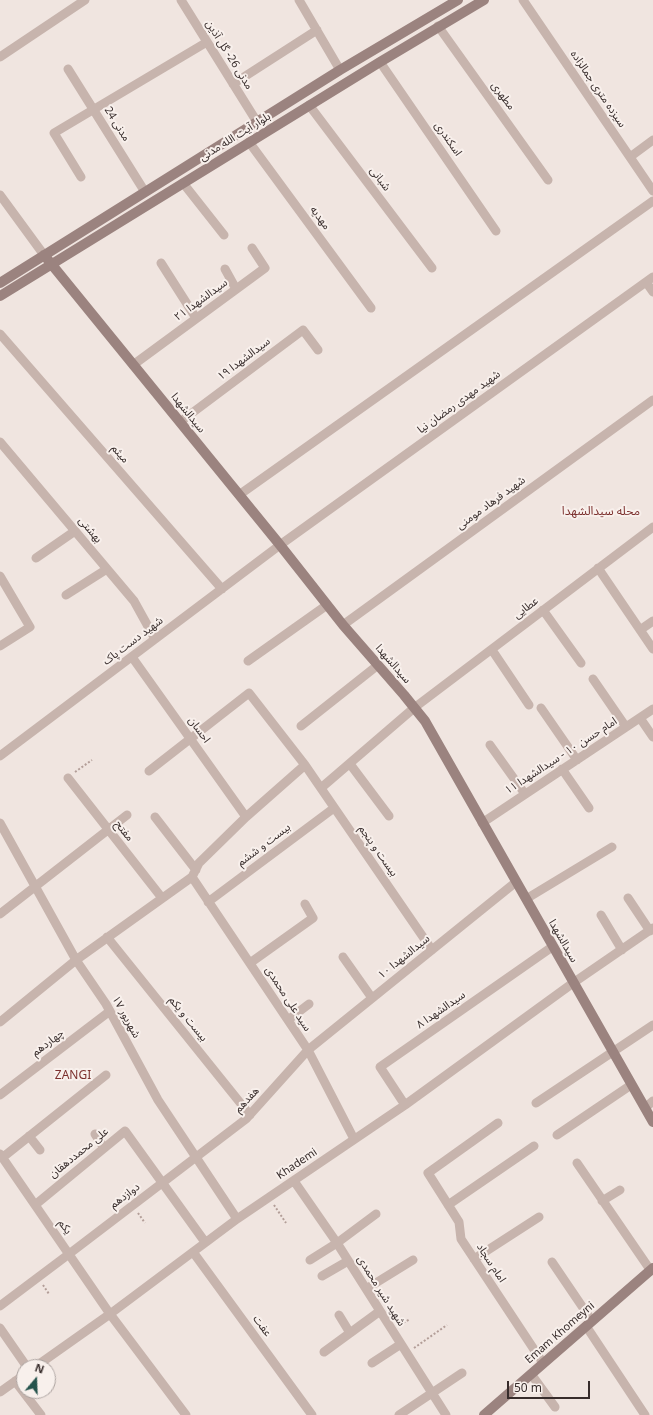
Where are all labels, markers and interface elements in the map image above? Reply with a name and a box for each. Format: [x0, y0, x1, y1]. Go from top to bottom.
street label: مدنی 26- گل آذین [202, 18, 256, 92]
street label: سیزده متری جمالزاده [567, 48, 629, 130]
street label: مطهری [488, 79, 518, 113]
street label: مدنی 24 [101, 104, 133, 144]
street label: بلوار آیت الله مدنی [197, 110, 273, 164]
street label: اسکندری [431, 119, 465, 159]
street label: شبانی [367, 164, 393, 194]
street label: مهدیه [307, 204, 333, 232]
street label: سیدالشهدا ۲۱ [172, 276, 230, 324]
street label: سیدالشهدا ۱۹ [215, 335, 273, 383]
street label: شهید مهدی رمضان نیا [415, 368, 503, 436]
street label: سیدالشهدا [168, 390, 208, 436]
street label: میثم [108, 442, 132, 466]
street label: شهید فرهاد مومنی [454, 474, 528, 532]
district label: محله سیدالشهدا [562, 505, 640, 519]
street label: بهشتی [75, 514, 105, 546]
street label: عطایی [511, 594, 541, 622]
street label: شهید دست پاک [100, 614, 166, 668]
street label: سیدالشهدا [372, 642, 414, 686]
street label: احسان [185, 714, 213, 746]
street label: امام حسن ۱۰ - سیدالشهدا ۱۱ [502, 715, 620, 797]
street label: مفتح [112, 818, 136, 844]
street label: بیست و ششم [235, 821, 293, 869]
street label: بیست و پنجم [356, 823, 400, 879]
street label: سیدالشهدا [545, 917, 581, 965]
street label: سیدالشهدا ۱۰ [375, 932, 433, 982]
street label: سید علی محمدی [262, 964, 314, 1034]
street label: سیدالشهدا ۸ [414, 988, 468, 1032]
street label: ۱۷ شهریور [109, 994, 143, 1040]
street label: بیست و یکم [166, 994, 210, 1044]
street label: چهاردهم [29, 1027, 67, 1059]
district label: ZANGI [52, 1069, 94, 1083]
street label: هفدهم [232, 1084, 262, 1116]
street label: علی محمددهقان [47, 1125, 111, 1181]
street label: Khademi [274, 1146, 320, 1182]
street label: دوازدهم [107, 1180, 143, 1212]
street label: یکم [55, 1217, 75, 1237]
street label: امام سجاد [474, 1241, 508, 1285]
street label: شهید شیر محمدی [354, 1253, 408, 1329]
street label: Emam Khomeyni [523, 1299, 597, 1367]
street label: عفت [250, 1313, 274, 1339]
north arrow [16, 1359, 56, 1399]
text: N [33, 1360, 46, 1377]
scale bar [509, 1373, 592, 1399]
text: 50 m [514, 1379, 542, 1396]

